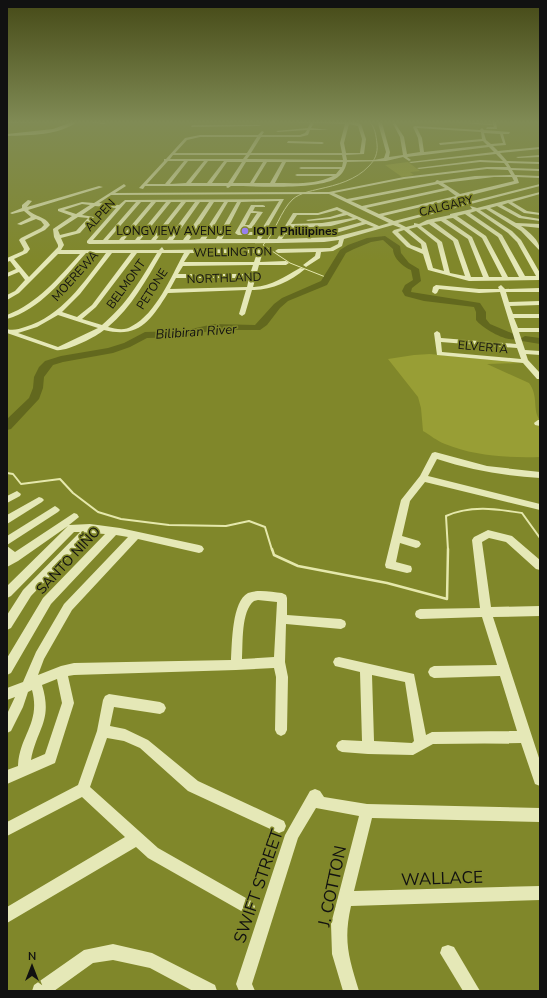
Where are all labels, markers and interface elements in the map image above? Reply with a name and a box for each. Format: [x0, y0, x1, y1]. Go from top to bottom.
street label: CALGARY [417, 191, 476, 220]
street label: ALPEN [81, 195, 119, 235]
street label: LONGVIEW AVENUE [116, 223, 232, 239]
place label: IOIT Philiipines [253, 223, 337, 239]
marker: IOIT Philiipines [240, 226, 250, 236]
street label: WELLINGTON [194, 243, 272, 261]
street label: MOEREWA [48, 247, 102, 305]
street label: BELMONT [103, 256, 150, 312]
street label: PETONE [133, 265, 171, 313]
street label: NORTHLAND [186, 269, 262, 287]
water label: Bilibiran River [155, 320, 238, 344]
street label: ELVERTA [457, 337, 509, 357]
street label: SANTO NIÑO [32, 522, 105, 598]
street label: SWIFT STREET [228, 825, 289, 946]
street label: J. COTTON [312, 843, 352, 930]
street label: WALLACE [401, 866, 483, 891]
north arrow [12, 946, 52, 986]
text: N [28, 949, 36, 964]

